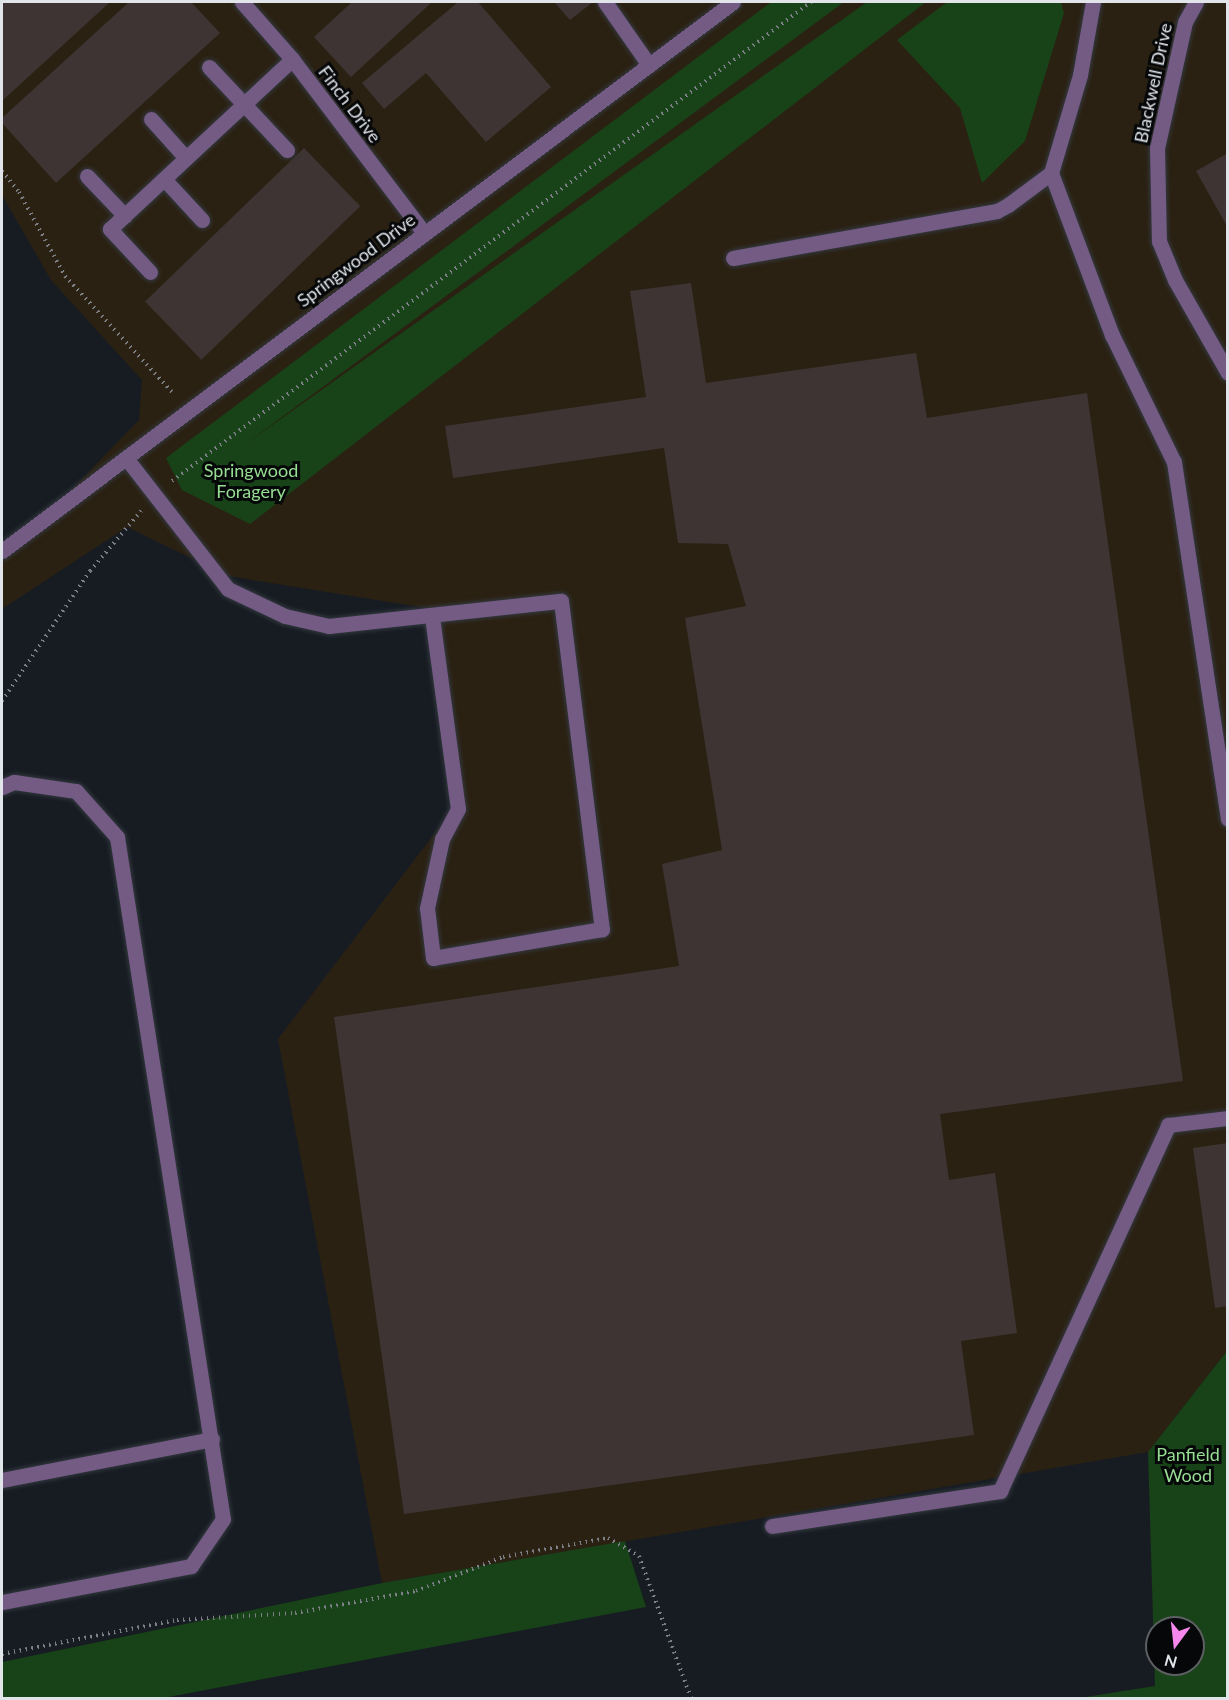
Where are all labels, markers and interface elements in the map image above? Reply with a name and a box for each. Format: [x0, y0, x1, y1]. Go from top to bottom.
street label: Blackwell Drive [1130, 21, 1176, 145]
street label: Finch Drive [314, 61, 386, 147]
street label: Springwood Drive [293, 209, 419, 311]
park label: Springwood Foragery [204, 460, 298, 502]
park label: Panfield Wood [1156, 1444, 1220, 1486]
north arrow [1145, 1616, 1205, 1676]
text: N [1162, 1651, 1179, 1673]

